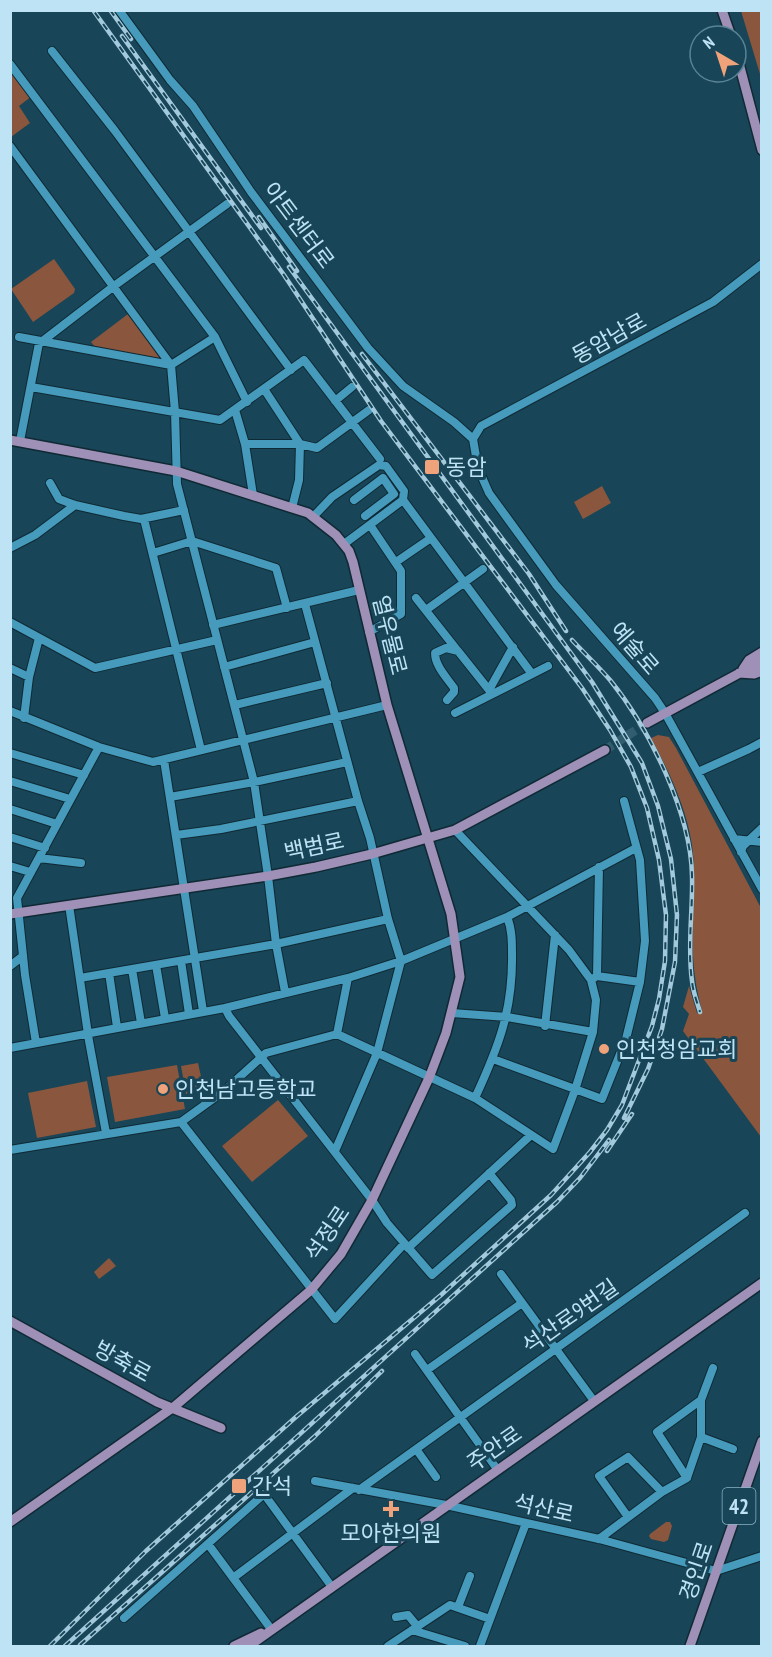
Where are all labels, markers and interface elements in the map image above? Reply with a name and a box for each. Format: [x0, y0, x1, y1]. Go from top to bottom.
north arrow [688, 24, 748, 84]
text: N [699, 32, 718, 53]
street label: 아트센터로 [257, 176, 341, 274]
street label: 동암남로 [567, 306, 651, 370]
place label: 동암 [446, 453, 486, 481]
marker: 동암 [423, 458, 441, 476]
street label: 열우물로 [367, 592, 413, 678]
street label: 예술로 [605, 616, 665, 680]
street label: 백범로 [281, 826, 347, 866]
place label: 인천청암교회 [616, 1035, 737, 1063]
marker: 인천청암교회 [597, 1042, 611, 1056]
place label: 인천남고등학교 [175, 1075, 317, 1103]
marker: 인천남고등학교 [156, 1082, 170, 1096]
street label: 석정로 [298, 1200, 356, 1266]
street label: 석산로9번길 [516, 1273, 624, 1359]
street label: 방축로 [90, 1334, 156, 1388]
street label: 주안로 [461, 1419, 527, 1477]
place label: 간석 [252, 1472, 292, 1500]
marker: 간석 [230, 1477, 248, 1495]
street label: 석산로 [511, 1488, 577, 1528]
road number: 42 [722, 1488, 756, 1524]
marker: 모아한의원 [382, 1500, 400, 1518]
place label: 모아한의원 [340, 1519, 442, 1547]
street label: 경인로 [673, 1538, 719, 1604]

